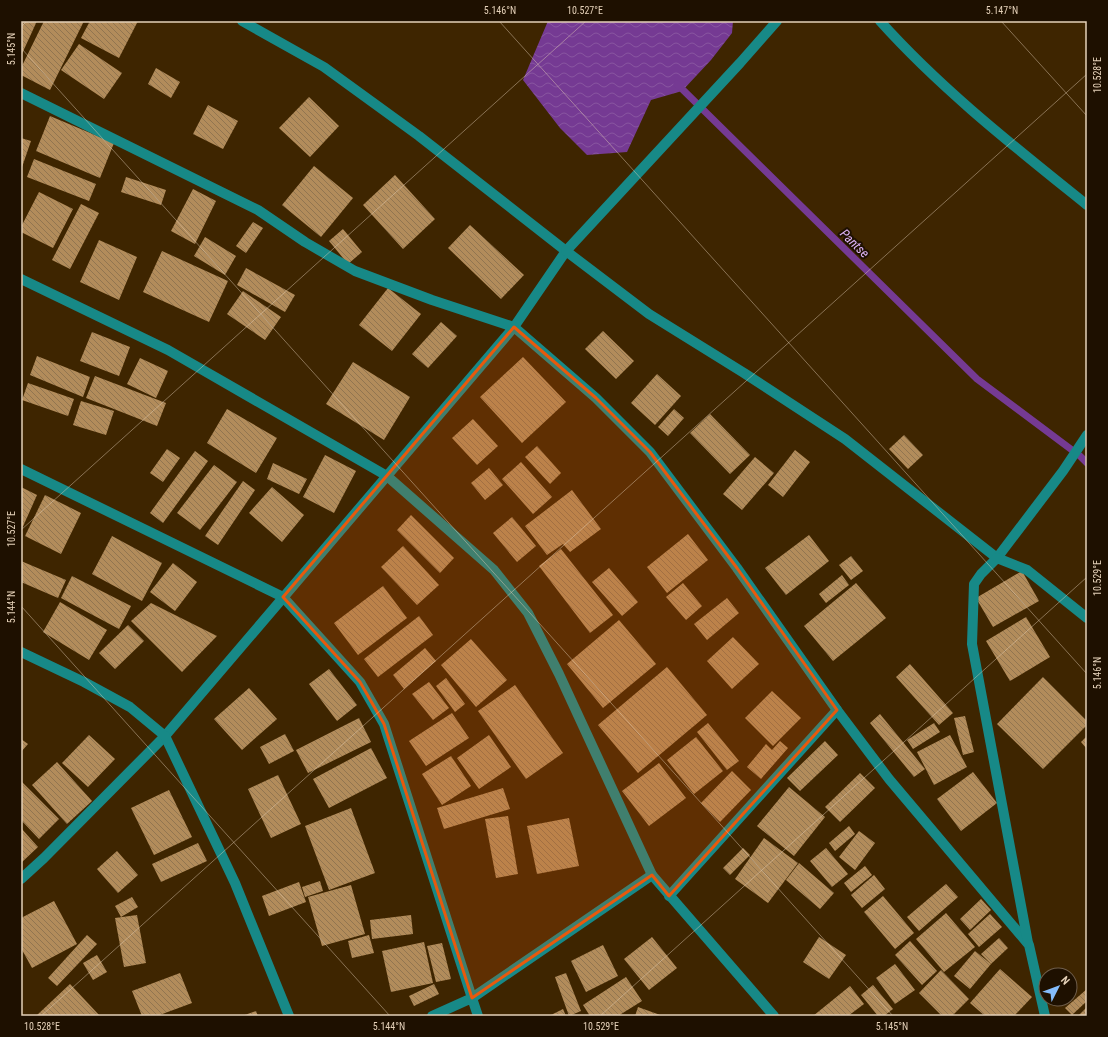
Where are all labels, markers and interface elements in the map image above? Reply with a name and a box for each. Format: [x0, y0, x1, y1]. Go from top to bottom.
text: 5.146°N [484, 5, 516, 16]
text: 10.527°E [567, 5, 603, 16]
text: 5.147°N [986, 5, 1018, 16]
text: 5.145°N [6, 33, 17, 65]
text: 10.528°E [1092, 57, 1103, 93]
water label: Pantse [837, 226, 872, 261]
text: 10.527°E [6, 511, 17, 547]
text: 10.529°E [1092, 560, 1103, 596]
text: 5.144°N [6, 591, 17, 623]
text: 5.146°N [1092, 657, 1103, 689]
north arrow [1038, 967, 1078, 1007]
text: N [1058, 974, 1072, 988]
text: 10.528°E [24, 1021, 60, 1032]
text: 5.144°N [373, 1021, 405, 1032]
text: 10.529°E [583, 1021, 619, 1032]
text: 5.145°N [876, 1021, 908, 1032]

